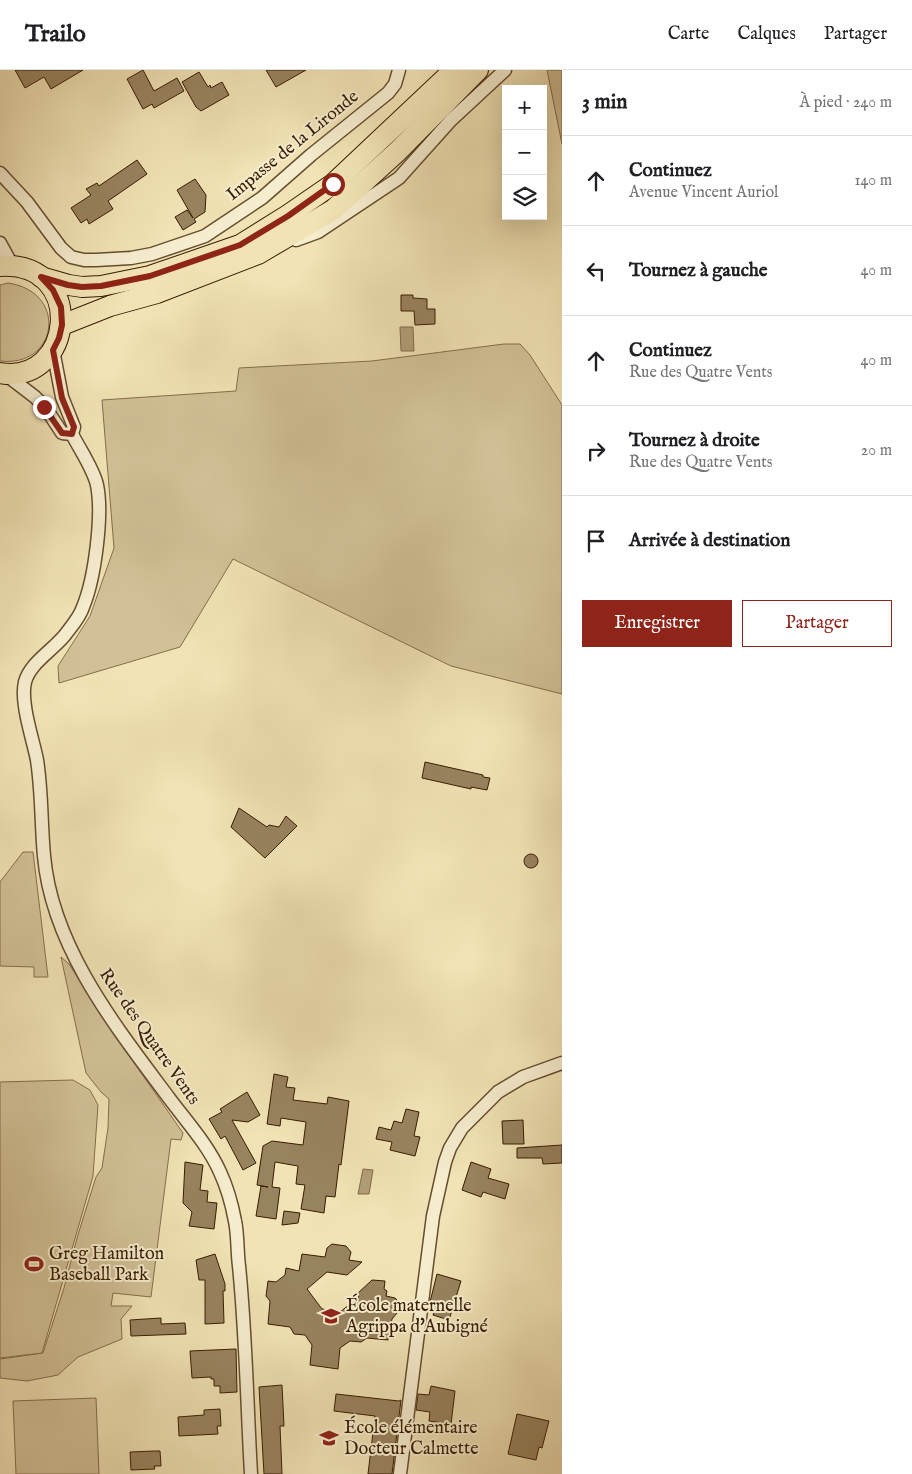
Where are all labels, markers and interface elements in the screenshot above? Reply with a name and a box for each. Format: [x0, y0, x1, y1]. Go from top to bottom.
text: Trailo [25, 19, 86, 50]
text: Carte [668, 23, 709, 46]
text: Calques [737, 23, 796, 46]
text: Partager [824, 23, 887, 46]
map controls [502, 85, 547, 220]
button: + [502, 85, 547, 130]
street label: Impasse de la Lironde [222, 86, 364, 206]
text: 3 min [582, 89, 627, 116]
text: À pied · 240 m [799, 93, 892, 113]
button: − [502, 130, 547, 175]
text: Continuez [629, 159, 712, 183]
icon: ahead [582, 167, 610, 195]
text: 140 m [854, 171, 892, 191]
route start [322, 173, 345, 196]
button: layers [502, 175, 547, 220]
text: Avenue Vincent Auriol [629, 183, 778, 203]
icon: left [582, 257, 610, 285]
text: Tournez à gauche [629, 259, 768, 283]
text: 40 m [860, 261, 892, 281]
text: Continuez [629, 339, 712, 363]
icon: ahead [582, 347, 610, 375]
text: 40 m [860, 351, 892, 371]
text: Rue des Quatre Vents [629, 363, 772, 383]
route end [33, 396, 56, 419]
text: Tournez à droite [629, 429, 760, 453]
icon: right [582, 437, 610, 465]
text: 20 m [861, 441, 892, 461]
text: Rue des Quatre Vents [629, 453, 772, 473]
icon: arrive [582, 527, 610, 555]
text: Arrivée à destination [629, 529, 790, 553]
button: Enregistrer [582, 600, 732, 647]
button: Partager [742, 600, 892, 647]
street label: Rue des Quatre Vents [93, 964, 205, 1110]
place label: Greg Hamilton Baseball Park [49, 1243, 165, 1287]
sports icon: Greg Hamilton Baseball Park [23, 1253, 45, 1275]
place label: École maternelle Agrippa d'Aubigné [345, 1293, 488, 1339]
school or university icon: École maternelle Agrippa d'Aubigné [320, 1305, 342, 1327]
place label: École élémentaire Docteur Calmette [344, 1415, 479, 1461]
school or university icon: École élémentaire Docteur Calmette [318, 1427, 340, 1449]

